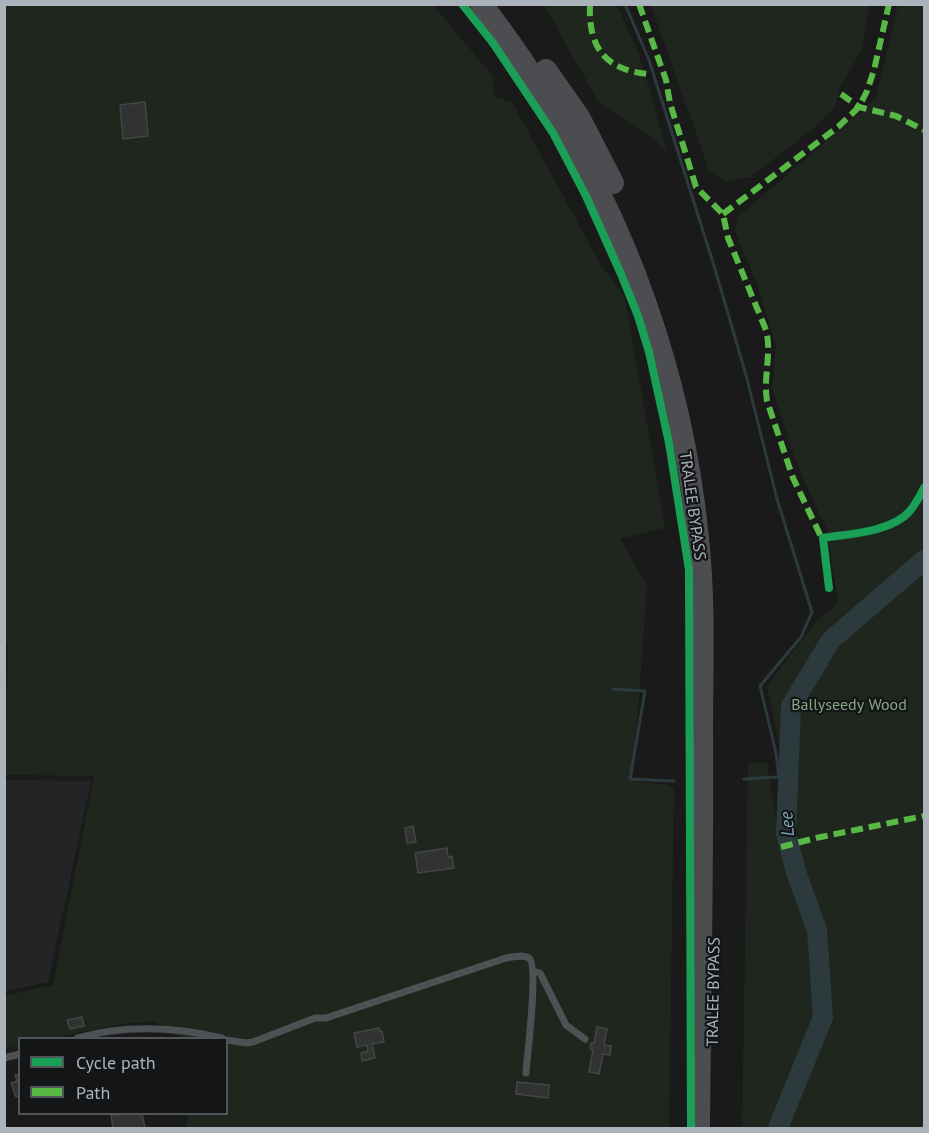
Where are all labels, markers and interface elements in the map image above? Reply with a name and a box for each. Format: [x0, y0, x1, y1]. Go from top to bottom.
street label: TRALEE BYPASS [675, 450, 709, 562]
park label: Ballyseedy Wood [791, 695, 907, 715]
water label: Lee [776, 811, 800, 837]
street label: TRALEE BYPASS [703, 937, 725, 1047]
legend [18, 1037, 228, 1115]
text: Cycle path [76, 1051, 156, 1074]
text: Path [76, 1081, 110, 1104]

